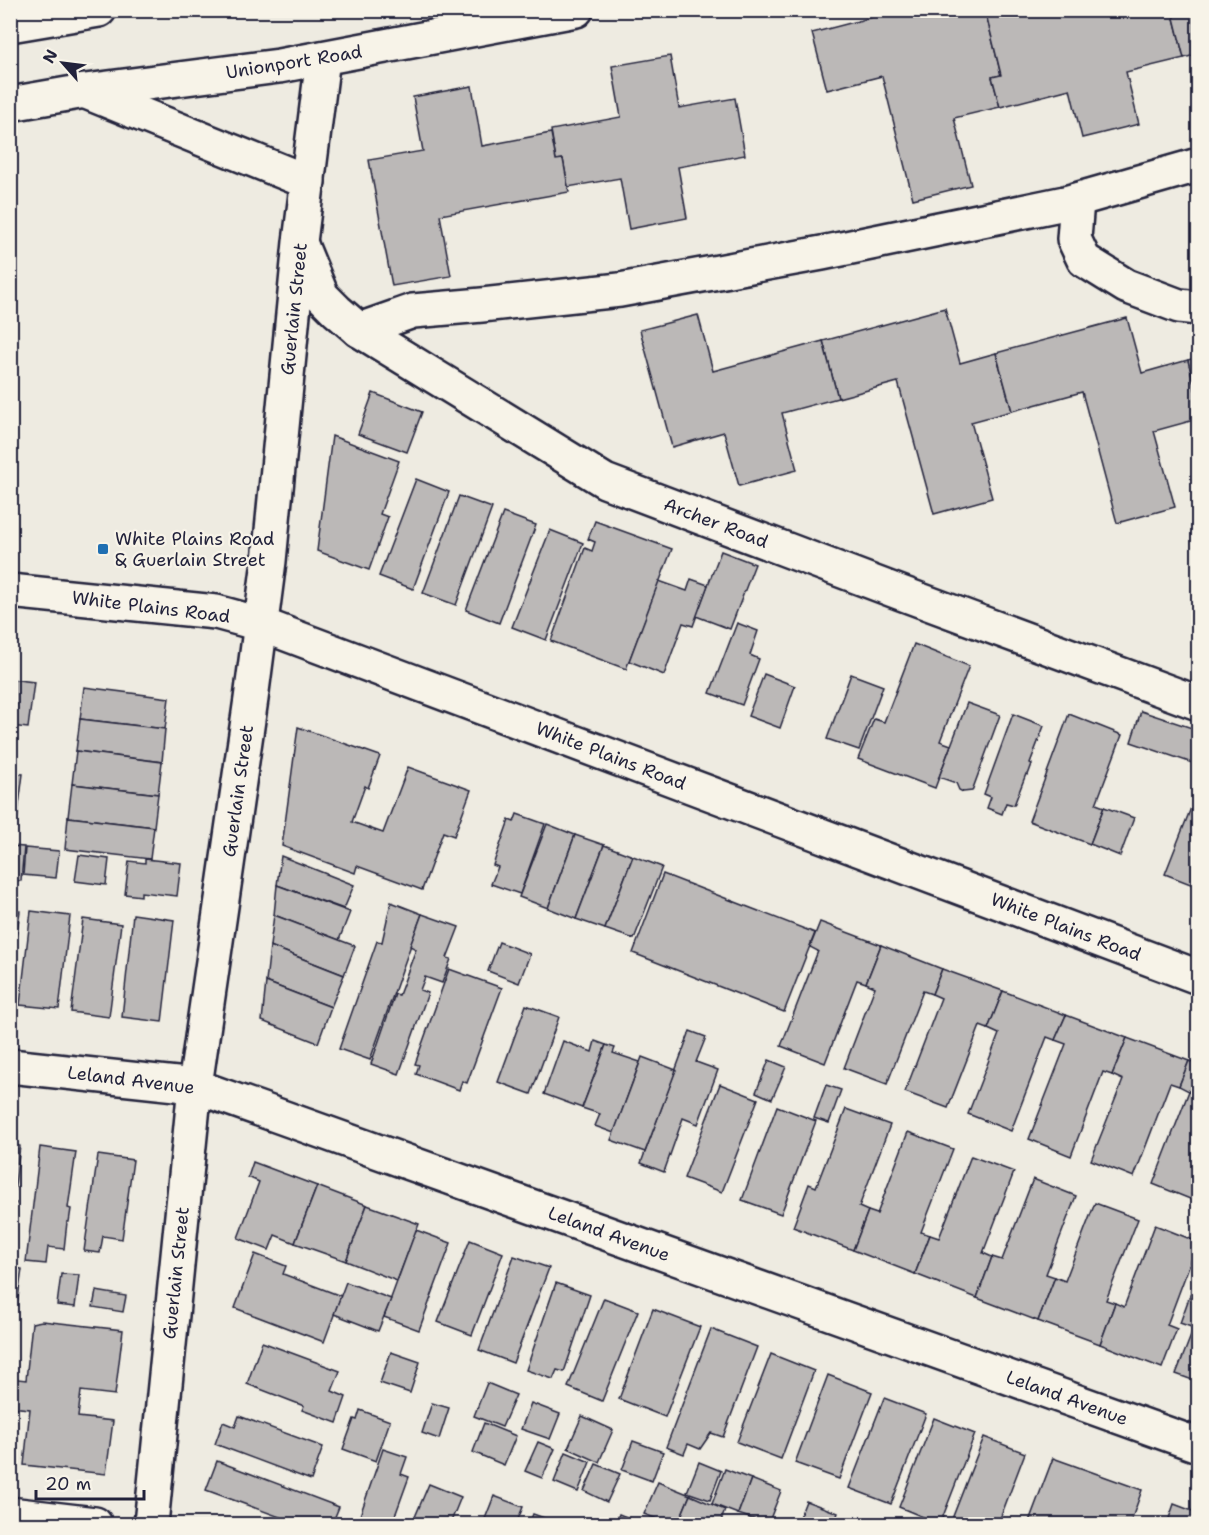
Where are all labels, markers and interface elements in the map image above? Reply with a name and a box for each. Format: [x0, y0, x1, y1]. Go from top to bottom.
north arrow [33, 33, 93, 93]
street label: Unionport Road [224, 39, 364, 85]
text: N [38, 46, 62, 67]
street label: Guerlain Street [275, 241, 313, 376]
street label: Archer Road [660, 492, 772, 554]
place label: White Plains Road & Guerlain Street [115, 527, 274, 572]
marker: White Plains Road & Guerlain Street [96, 542, 110, 556]
street label: White Plains Road [70, 585, 232, 629]
street label: White Plains Road [532, 716, 690, 796]
street label: Guerlain Street [217, 723, 259, 859]
street label: White Plains Road [987, 887, 1145, 967]
street label: Leland Avenue [66, 1060, 196, 1100]
street label: Leland Avenue [545, 1201, 673, 1267]
street label: Guerlain Street [157, 1205, 195, 1340]
street label: Leland Avenue [1003, 1365, 1131, 1431]
scale bar [36, 1463, 144, 1501]
text: 20 m [45, 1472, 91, 1496]

